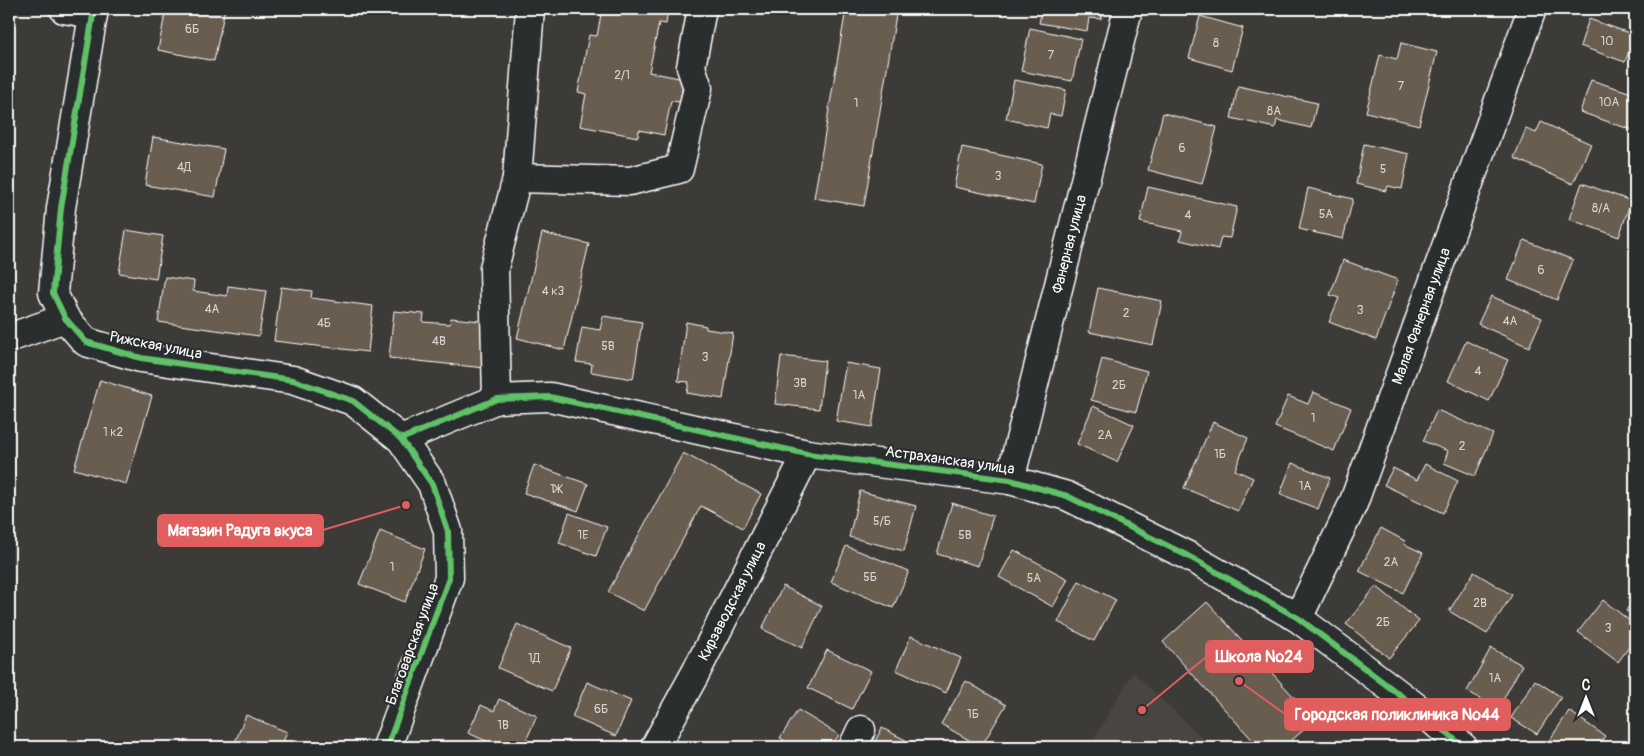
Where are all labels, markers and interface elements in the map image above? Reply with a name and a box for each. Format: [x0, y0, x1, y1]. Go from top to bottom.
house number: 6Б [185, 22, 199, 37]
house number: 10 [1601, 34, 1613, 49]
house number: 8 [1213, 36, 1219, 51]
house number: 7 [1048, 48, 1055, 63]
house number: 2/1 [614, 68, 630, 83]
house number: 7 [1398, 79, 1405, 94]
house number: 10А [1599, 95, 1620, 110]
house number: 1 [854, 96, 858, 111]
house number: 8А [1267, 104, 1281, 119]
house number: 6 [1179, 141, 1186, 156]
house number: 4Д [177, 160, 192, 175]
house number: 5 [1380, 162, 1386, 177]
house number: 3 [995, 169, 1002, 184]
street label: Фанерная улица [1048, 193, 1091, 295]
house number: 8/А [1592, 201, 1610, 216]
house number: 5А [1319, 207, 1333, 222]
house number: 4 [1185, 208, 1192, 223]
street label: Малая Фанерная улица [1388, 245, 1455, 387]
house number: 6 [1538, 263, 1545, 278]
house number: 4 к3 [542, 284, 565, 299]
house number: 4А [205, 302, 220, 317]
house number: 3 [1357, 303, 1364, 318]
house number: 2 [1123, 306, 1130, 321]
house number: 4А [1503, 314, 1518, 329]
house number: 4Б [317, 316, 331, 331]
street label: Рижская улица [108, 327, 204, 364]
house number: 4В [432, 334, 446, 349]
house number: 5В [601, 339, 615, 354]
house number: 3 [702, 350, 709, 365]
house number: 4 [1475, 364, 1482, 379]
house number: 3В [793, 376, 807, 391]
house number: 2Б [1112, 378, 1126, 393]
house number: 1А [853, 388, 865, 403]
house number: 1 [1311, 411, 1315, 426]
house number: 1 к2 [103, 425, 123, 440]
house number: 2А [1098, 428, 1112, 443]
house number: 2 [1459, 439, 1466, 454]
street label: Астраханская улица [884, 442, 1016, 479]
house number: 1Б [1214, 447, 1226, 462]
house number: 1А [1299, 479, 1311, 494]
house number: 1Ж [550, 482, 564, 497]
house number: 5/Б [873, 514, 891, 529]
callout: Магазин Радуга вкуса [158, 515, 323, 546]
text: Магазин Радуга вкуса [168, 521, 313, 541]
house number: 1Е [578, 528, 588, 543]
house number: 5В [958, 528, 972, 543]
street label: Кирзаводская улица [694, 539, 771, 664]
house number: 2А [1384, 555, 1398, 570]
house number: 1 [390, 560, 394, 575]
house number: 5Б [863, 570, 877, 585]
house number: 5А [1027, 571, 1041, 586]
street label: Благоварская улица [382, 581, 443, 708]
house number: 2В [1473, 596, 1487, 611]
house number: 2Б [1376, 615, 1390, 630]
house number: 3 [1605, 621, 1612, 636]
callout: Школа №24 [1206, 641, 1313, 672]
text: Школа №24 [1215, 647, 1303, 667]
house number: 1Д [528, 651, 541, 666]
house number: 1А [1489, 671, 1501, 686]
north arrow [1562, 674, 1612, 724]
text: С [1582, 677, 1591, 694]
callout: Городская поликлиника №44 [1285, 699, 1510, 730]
house number: 6Б [594, 702, 608, 717]
text: Городская поликлиника №44 [1294, 705, 1500, 725]
house number: 1Б [967, 707, 979, 722]
house number: 1В [497, 718, 509, 733]

